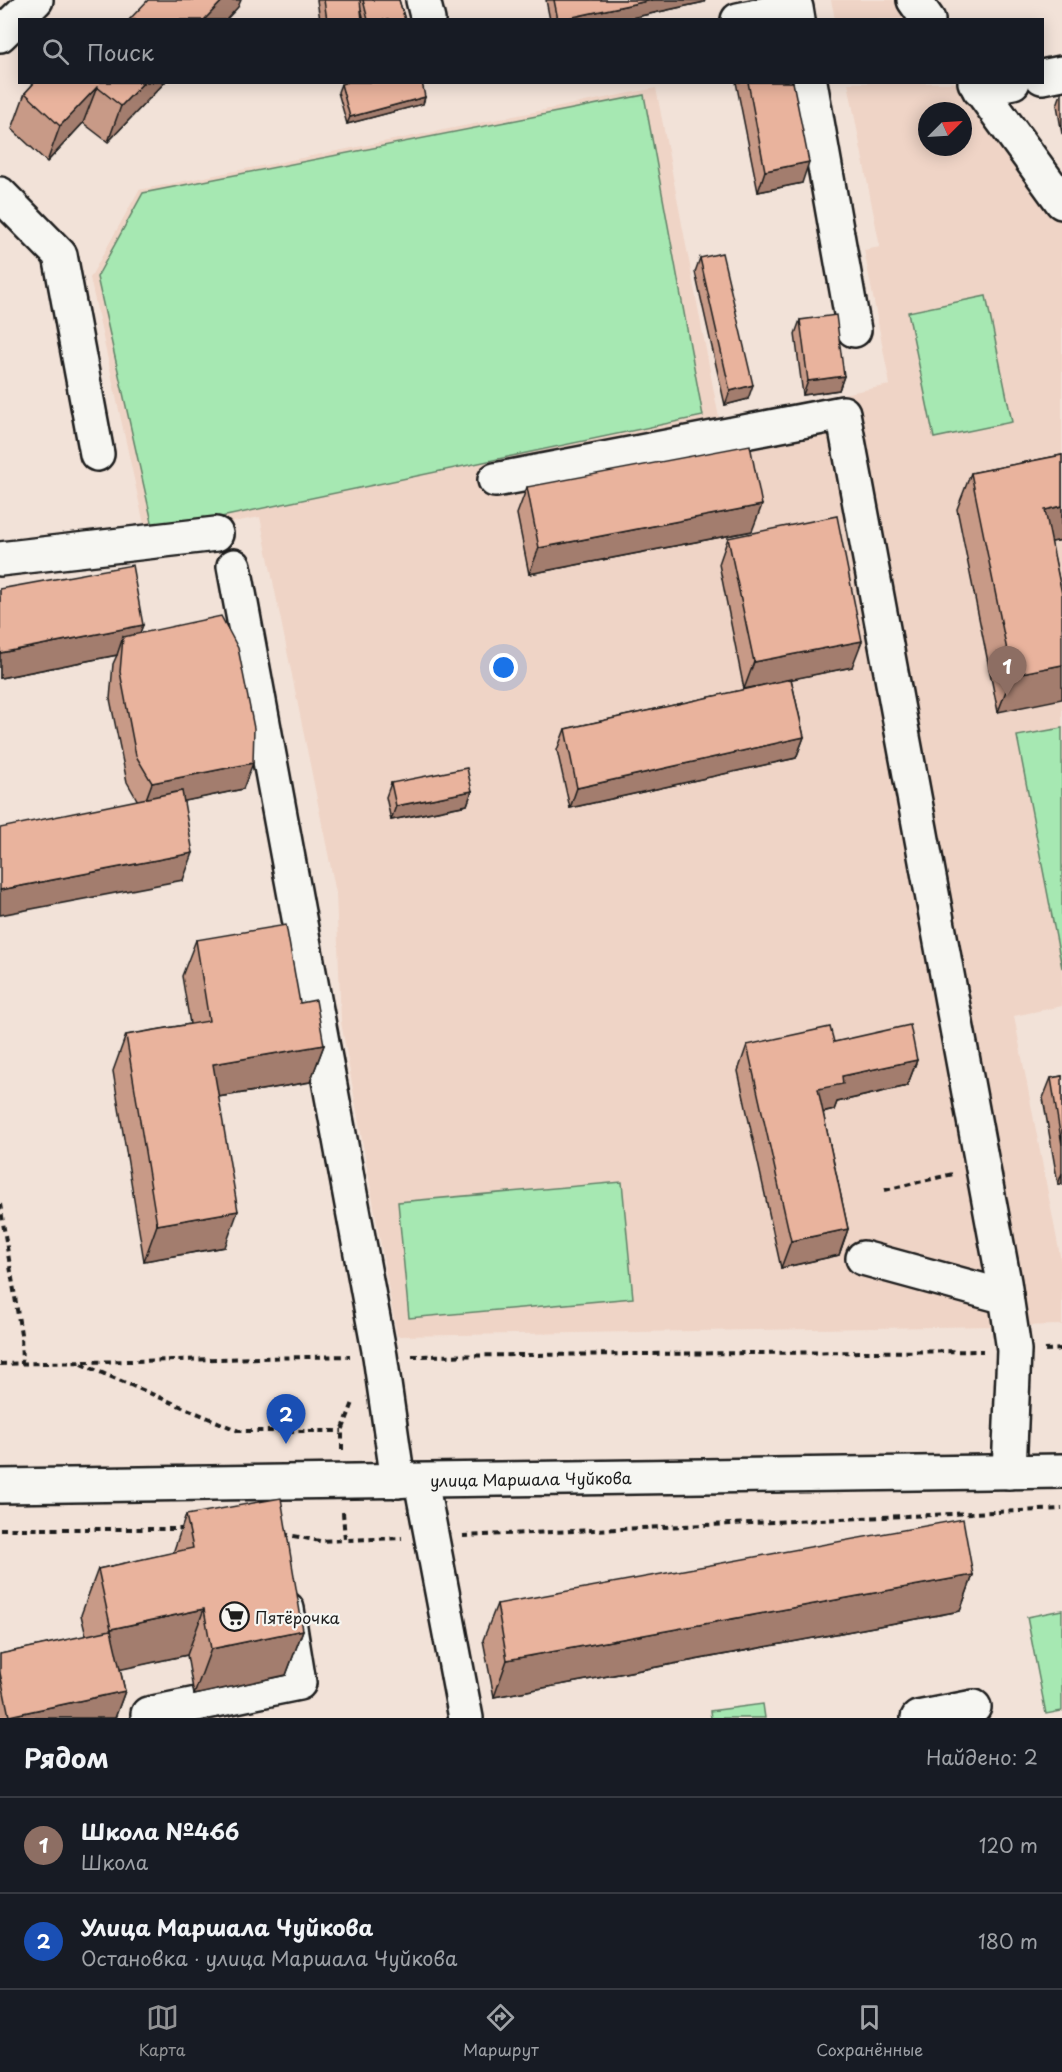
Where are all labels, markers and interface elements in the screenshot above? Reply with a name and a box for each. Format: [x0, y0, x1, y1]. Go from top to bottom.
search box [18, 18, 1044, 84]
icon: search [39, 35, 72, 68]
text: Поиск [87, 35, 154, 68]
north arrow [918, 102, 972, 156]
pin: 1 [988, 646, 1026, 696]
your location [489, 653, 518, 682]
pin: 2 [266, 1394, 306, 1444]
street label: улица Маршала Чуйкова [430, 1465, 632, 1492]
supermarket icon: Пятёрочка [218, 1601, 250, 1633]
place label: Пятёрочка [255, 1605, 340, 1629]
text: Рядом [24, 1738, 109, 1777]
text: Найдено: 2 [926, 1742, 1038, 1772]
text: Школа №466 [81, 1814, 239, 1847]
text: 1 [39, 1830, 48, 1860]
text: 120 m [979, 1830, 1038, 1860]
text: Школа [81, 1847, 148, 1877]
text: Улица Маршала Чуйкова [81, 1910, 373, 1943]
text: 2 [36, 1926, 51, 1956]
text: 180 m [978, 1926, 1038, 1956]
text: Остановка · улица Маршала Чуйкова [81, 1943, 457, 1973]
tab: Карта [139, 2001, 186, 2061]
tab: Маршрут [463, 2001, 539, 2061]
tab: Сохранённые [816, 2001, 923, 2061]

